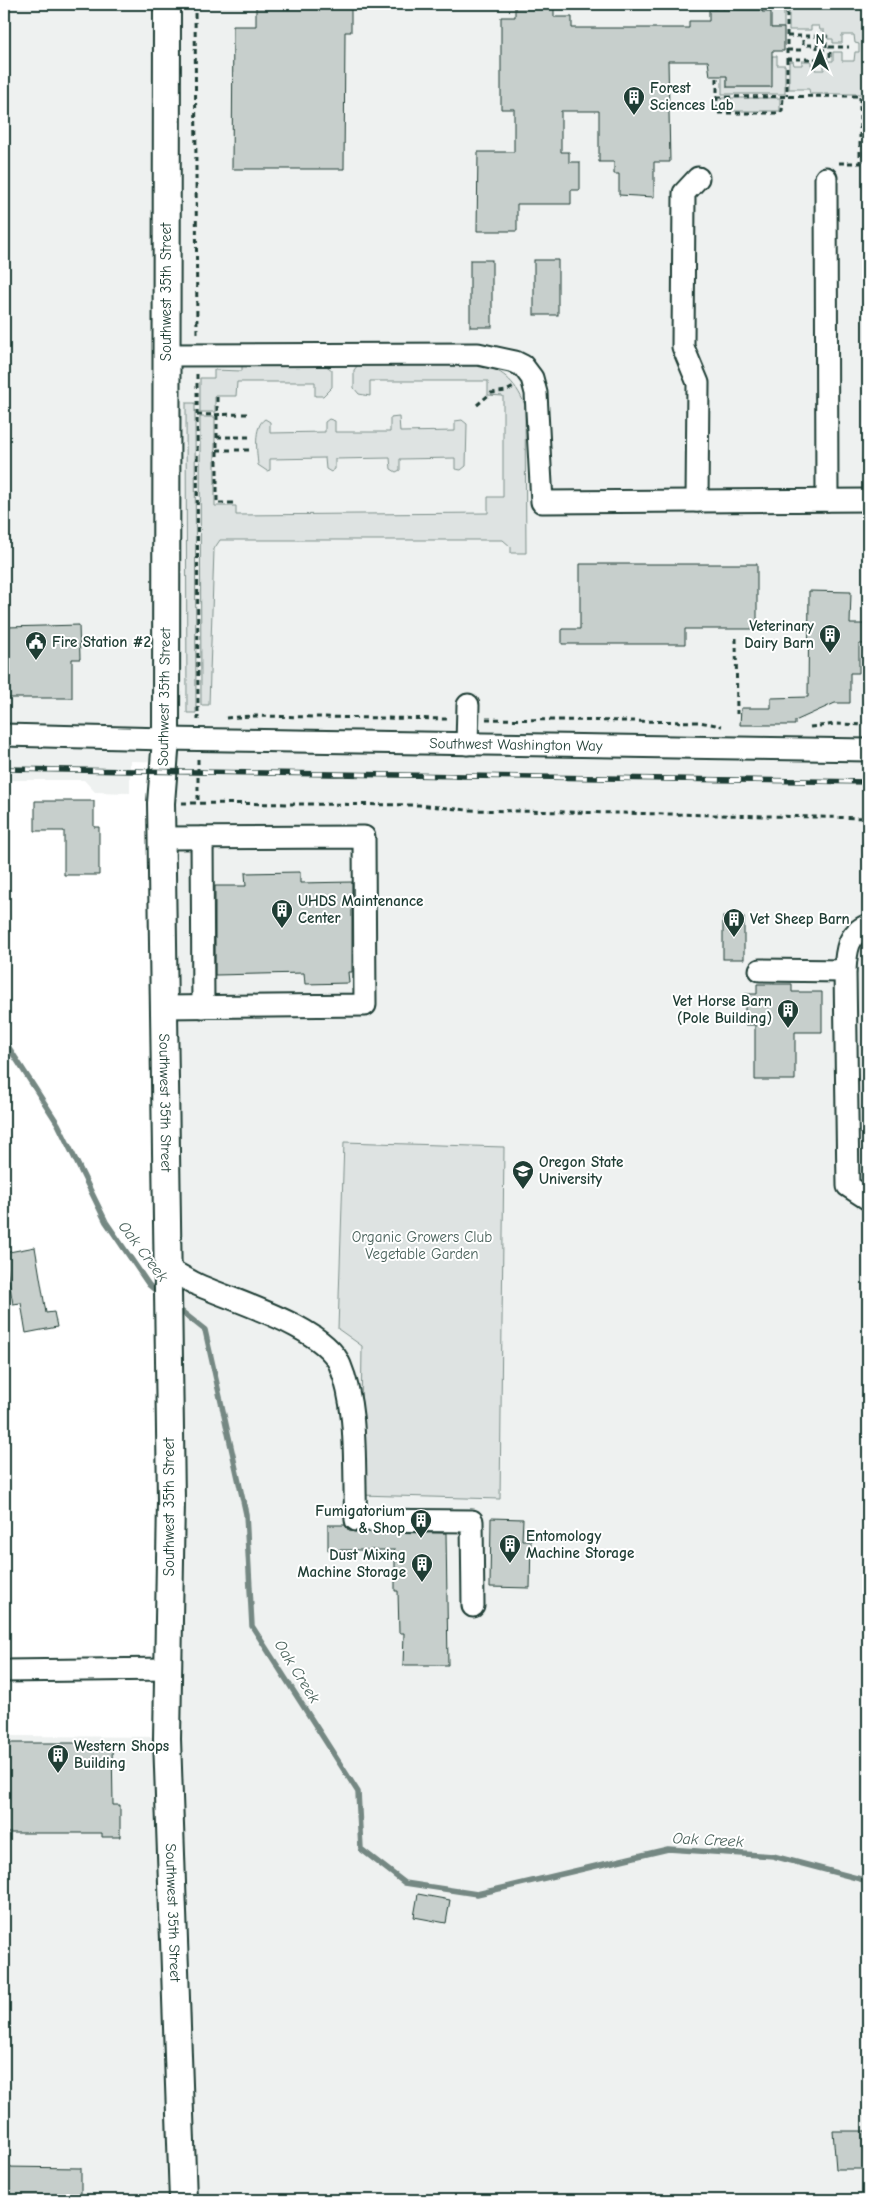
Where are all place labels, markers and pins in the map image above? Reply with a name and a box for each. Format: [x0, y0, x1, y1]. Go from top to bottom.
place label: Forest Sciences Lab [650, 79, 734, 114]
building icon: Forest Sciences Lab [622, 85, 646, 116]
place label: Veterinary Dairy Barn [744, 617, 814, 652]
building icon: Veterinary Dairy Barn [818, 623, 842, 654]
public building icon: Fire Station #2 [24, 630, 48, 661]
place label: Fire Station #2 [52, 633, 151, 651]
place label: UHDS Maintenance Center [298, 892, 423, 927]
building icon: UHDS Maintenance Center [270, 898, 294, 929]
building icon: Vet Sheep Barn [722, 907, 746, 938]
place label: Vet Sheep Barn [750, 910, 850, 928]
place label: Vet Horse Barn (Pole Building) [673, 992, 772, 1027]
building icon: Vet Horse Barn (Pole Building) [776, 998, 800, 1029]
place label: Oregon State University [539, 1153, 623, 1188]
school or university icon: Oregon State University [511, 1159, 535, 1190]
place label: Fumigatorium & Shop [315, 1502, 405, 1537]
building icon: Fumigatorium & Shop [409, 1508, 433, 1539]
place label: Entomology Machine Storage [526, 1527, 634, 1562]
building icon: Entomology Machine Storage [498, 1533, 522, 1564]
place label: Dust Mixing Machine Storage [298, 1546, 406, 1581]
building icon: Dust Mixing Machine Storage [410, 1552, 434, 1583]
place label: Western Shops Building [74, 1737, 169, 1772]
building icon: Western Shops Building [46, 1743, 70, 1774]

